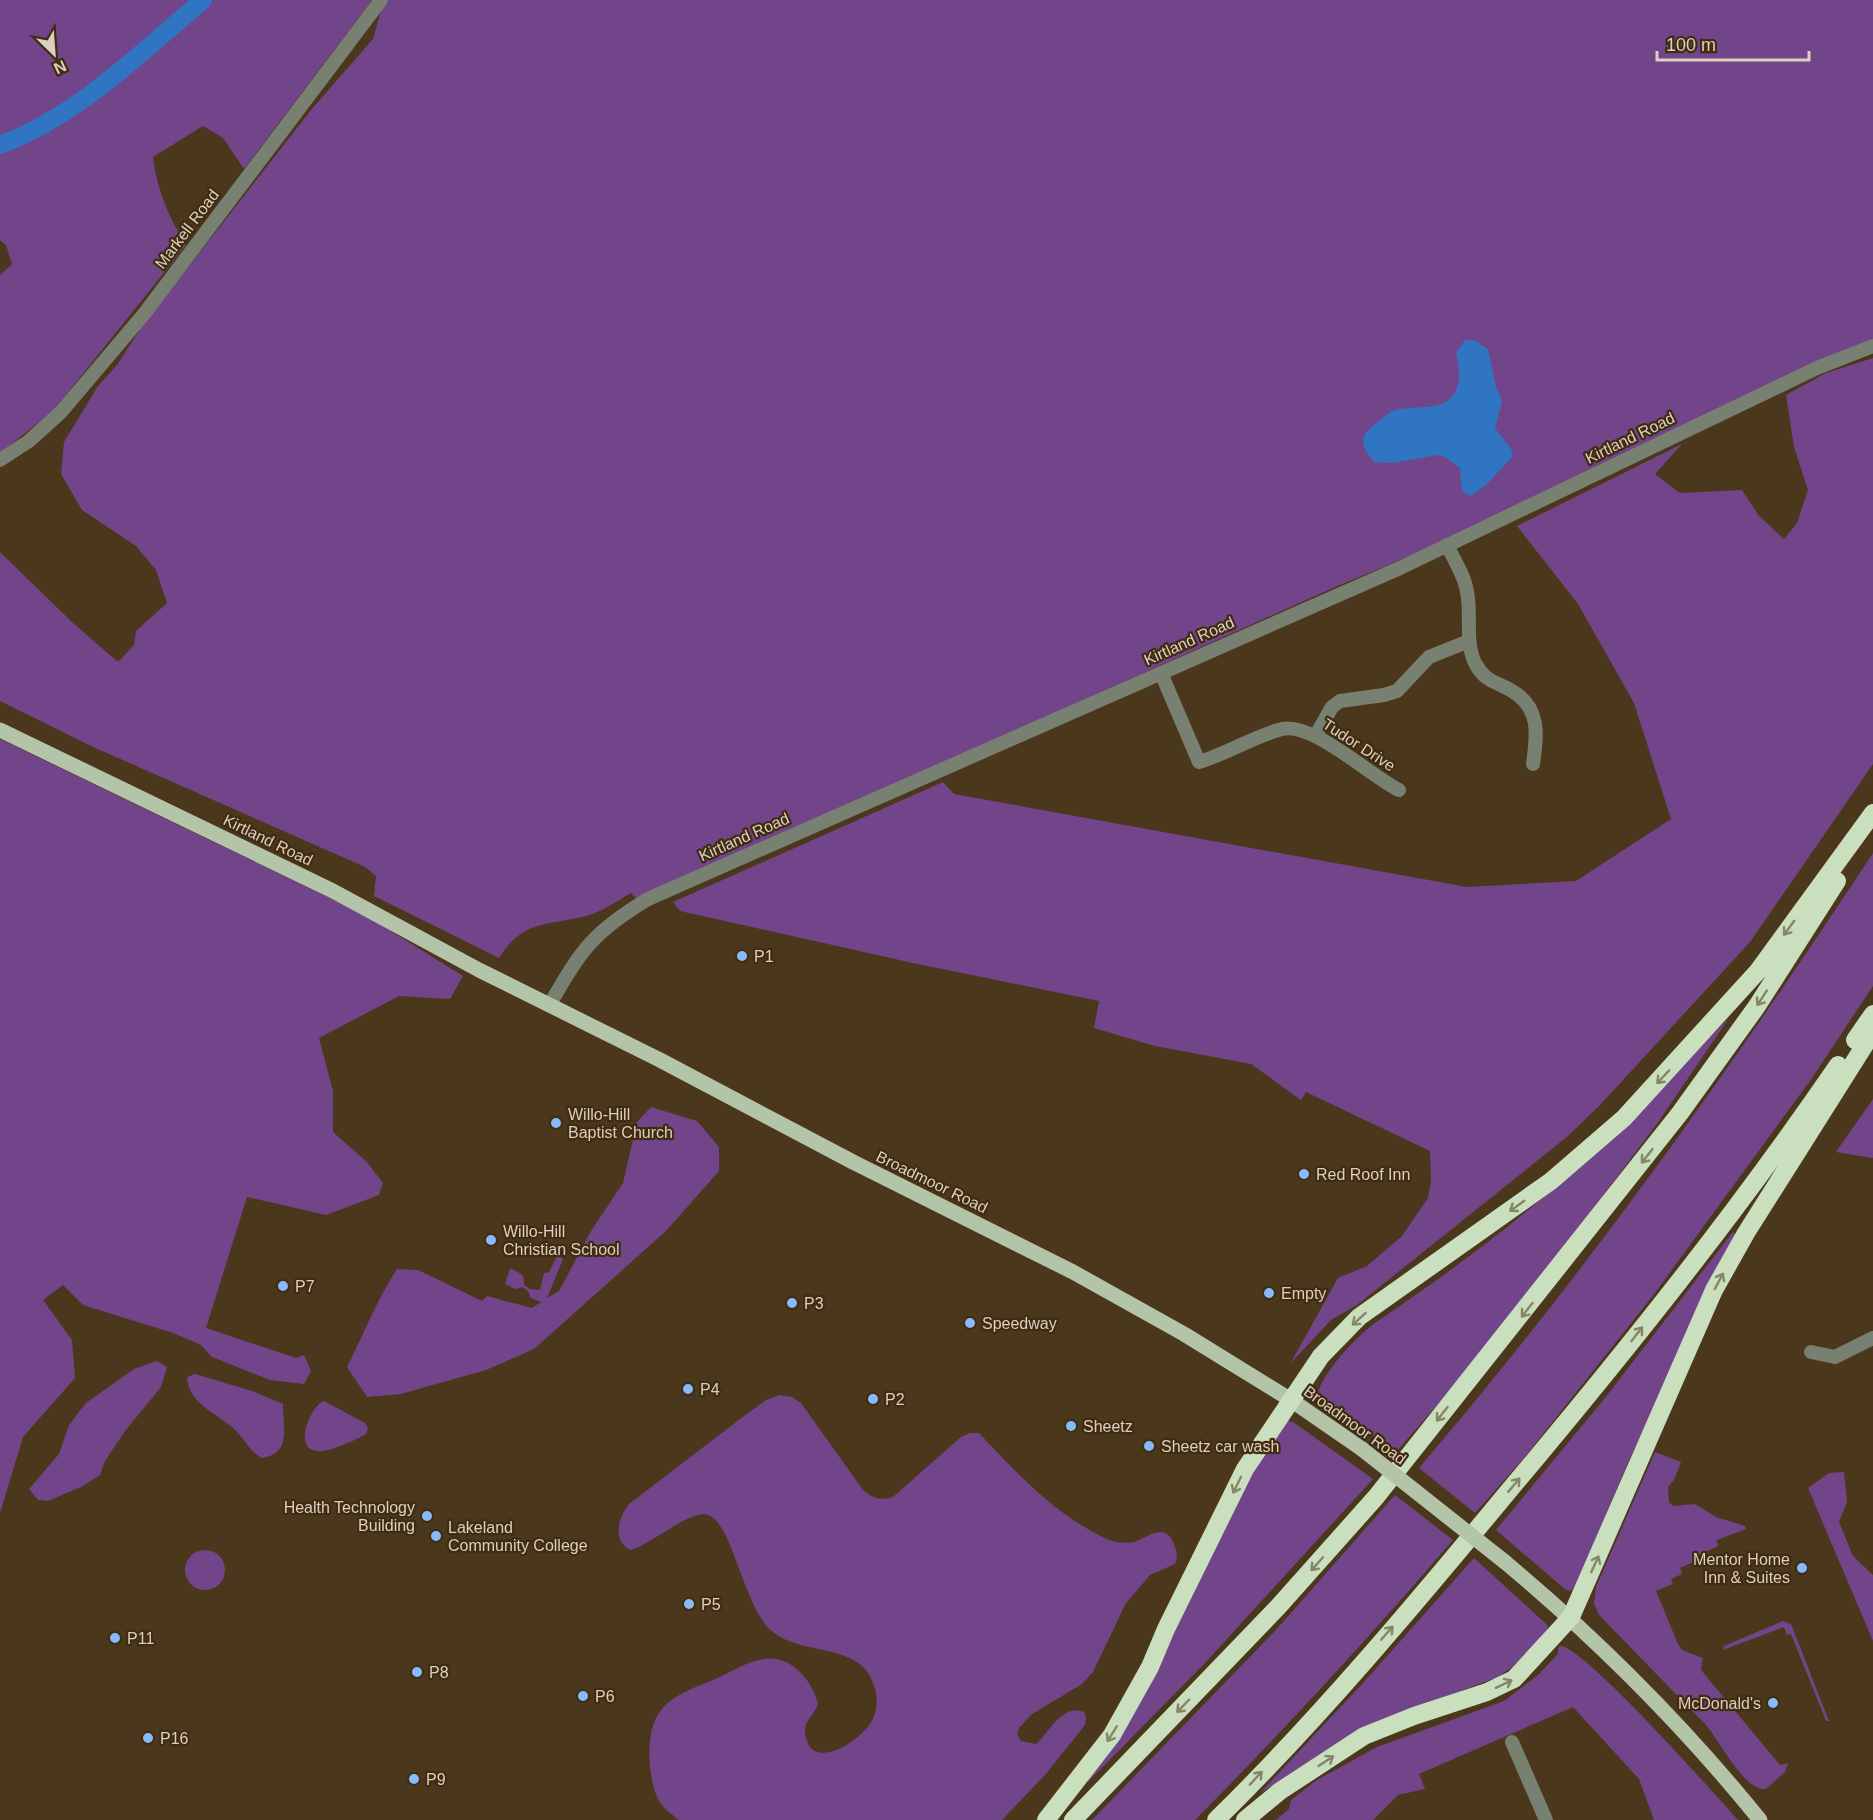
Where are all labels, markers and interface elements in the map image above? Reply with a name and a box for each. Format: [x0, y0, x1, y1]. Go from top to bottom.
north arrow [24, 24, 84, 84]
scale bar [1657, 24, 1808, 62]
text: 100 m [1666, 35, 1716, 55]
text: N [51, 57, 69, 77]
street label: Markell Road [152, 186, 222, 272]
street label: Kirtland Road [1583, 409, 1677, 467]
street label: Kirtland Road [1141, 614, 1237, 668]
street label: Tudor Drive [1320, 715, 1399, 775]
street label: Kirtland Road [696, 810, 792, 864]
street label: Kirtland Road [221, 811, 315, 869]
one-way arrow [1783, 920, 1795, 936]
place label: P1 [754, 948, 774, 965]
marker: P1 [735, 949, 749, 963]
one-way arrow [1755, 990, 1768, 1007]
one-way arrow [1656, 1069, 1670, 1084]
place label: Willo-Hill Baptist Church [568, 1106, 673, 1141]
marker: Willo-Hill Baptist Church [549, 1116, 563, 1130]
street label: Broadmoor Road [874, 1148, 990, 1216]
one-way arrow [1640, 1148, 1653, 1164]
place label: Red Roof Inn [1316, 1166, 1410, 1183]
marker: Red Roof Inn [1297, 1167, 1311, 1181]
one-way arrow [1510, 1199, 1526, 1212]
place label: Willo-Hill Christian School [503, 1223, 620, 1258]
marker: Willo-Hill Christian School [484, 1233, 498, 1247]
one-way arrow [1714, 1273, 1725, 1291]
place label: P7 [295, 1278, 315, 1295]
marker: P7 [276, 1279, 290, 1293]
place label: Empty [1281, 1285, 1326, 1302]
marker: Empty [1262, 1286, 1276, 1300]
place label: P3 [804, 1295, 824, 1312]
marker: P3 [785, 1296, 799, 1310]
one-way arrow [1520, 1301, 1533, 1317]
one-way arrow [1352, 1312, 1367, 1326]
place label: Speedway [982, 1315, 1057, 1332]
marker: Speedway [963, 1316, 977, 1330]
one-way arrow [1630, 1326, 1643, 1342]
place label: P4 [700, 1381, 720, 1398]
marker: P4 [681, 1382, 695, 1396]
street label: Broadmoor Road [1301, 1382, 1409, 1468]
place label: P2 [885, 1391, 905, 1408]
marker: P2 [866, 1392, 880, 1406]
one-way arrow [1435, 1406, 1448, 1422]
place label: Sheetz [1083, 1418, 1133, 1435]
marker: Sheetz [1064, 1419, 1078, 1433]
place label: Sheetz car wash [1161, 1438, 1279, 1455]
marker: Sheetz car wash [1142, 1439, 1156, 1453]
one-way arrow [1231, 1476, 1243, 1494]
one-way arrow [1507, 1478, 1521, 1493]
place label: Health Technology Building [284, 1499, 415, 1534]
marker: Health Technology Building [420, 1509, 434, 1523]
place label: Lakeland Community College [448, 1519, 588, 1554]
marker: Lakeland Community College [429, 1529, 443, 1543]
place label: Mentor Home Inn & Suites [1693, 1551, 1790, 1586]
one-way arrow [1310, 1556, 1324, 1571]
one-way arrow [1590, 1556, 1602, 1574]
marker: Mentor Home Inn & Suites [1795, 1561, 1809, 1575]
place label: P5 [701, 1596, 721, 1613]
marker: P5 [682, 1597, 696, 1611]
one-way arrow [1380, 1626, 1394, 1641]
place label: P11 [127, 1630, 154, 1647]
marker: P11 [108, 1631, 122, 1645]
place label: P8 [429, 1664, 449, 1681]
marker: P8 [410, 1665, 424, 1679]
one-way arrow [1495, 1678, 1512, 1690]
place label: P6 [595, 1688, 615, 1705]
marker: P6 [576, 1689, 590, 1703]
place label: McDonald's [1678, 1695, 1761, 1712]
marker: McDonald's [1766, 1696, 1780, 1710]
one-way arrow [1176, 1698, 1191, 1713]
one-way arrow [1106, 1725, 1118, 1742]
place label: P16 [160, 1730, 189, 1747]
marker: P16 [141, 1731, 155, 1745]
one-way arrow [1317, 1754, 1334, 1766]
one-way arrow [1249, 1770, 1263, 1785]
place label: P9 [426, 1771, 446, 1788]
marker: P9 [407, 1772, 421, 1786]

